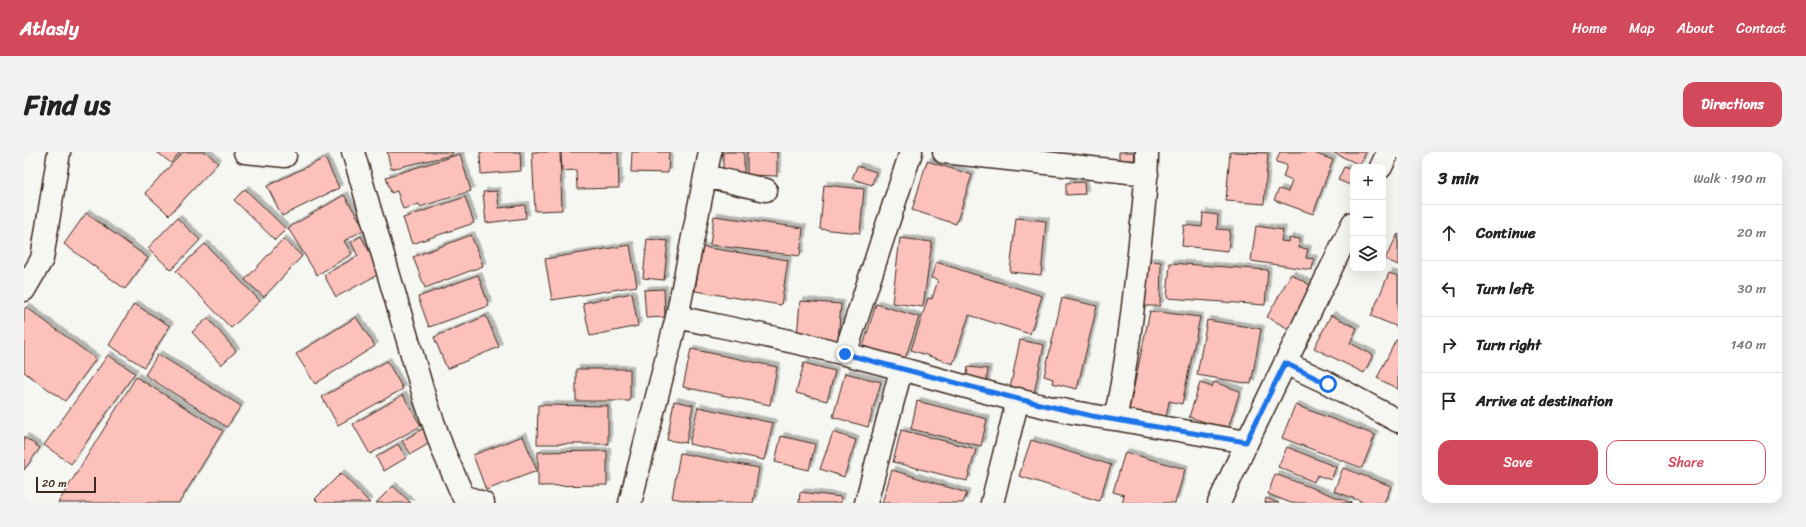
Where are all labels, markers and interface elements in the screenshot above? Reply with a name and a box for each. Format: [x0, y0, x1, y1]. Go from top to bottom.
text: Atlasly [20, 12, 79, 45]
text: Home [1572, 16, 1607, 41]
text: Map [1629, 16, 1655, 41]
text: About [1677, 16, 1714, 41]
text: Contact [1736, 16, 1786, 41]
text: Find us [24, 80, 111, 129]
button: Directions [1683, 82, 1782, 127]
text: 3 min [1438, 163, 1479, 193]
map controls [1350, 164, 1386, 272]
button: + [1350, 164, 1386, 200]
text: Walk · 190 m [1693, 167, 1766, 190]
button: − [1350, 200, 1386, 236]
text: Continue [1476, 220, 1536, 246]
text: 20 m [1737, 221, 1766, 244]
icon: ahead [1438, 222, 1460, 244]
button: layers [1350, 236, 1386, 272]
text: Turn left [1476, 276, 1534, 302]
text: 30 m [1737, 277, 1766, 300]
icon: left [1438, 278, 1460, 300]
text: Turn right [1476, 332, 1541, 358]
text: 140 m [1731, 333, 1766, 356]
icon: right [1438, 334, 1460, 356]
route end [836, 345, 854, 363]
route start [1319, 375, 1337, 393]
text: Arrive at destination [1476, 388, 1613, 414]
icon: arrive [1438, 390, 1460, 412]
button: Save [1438, 440, 1598, 485]
button: Share [1606, 440, 1766, 485]
text: 20 m [42, 474, 67, 493]
scale bar [36, 475, 96, 494]

